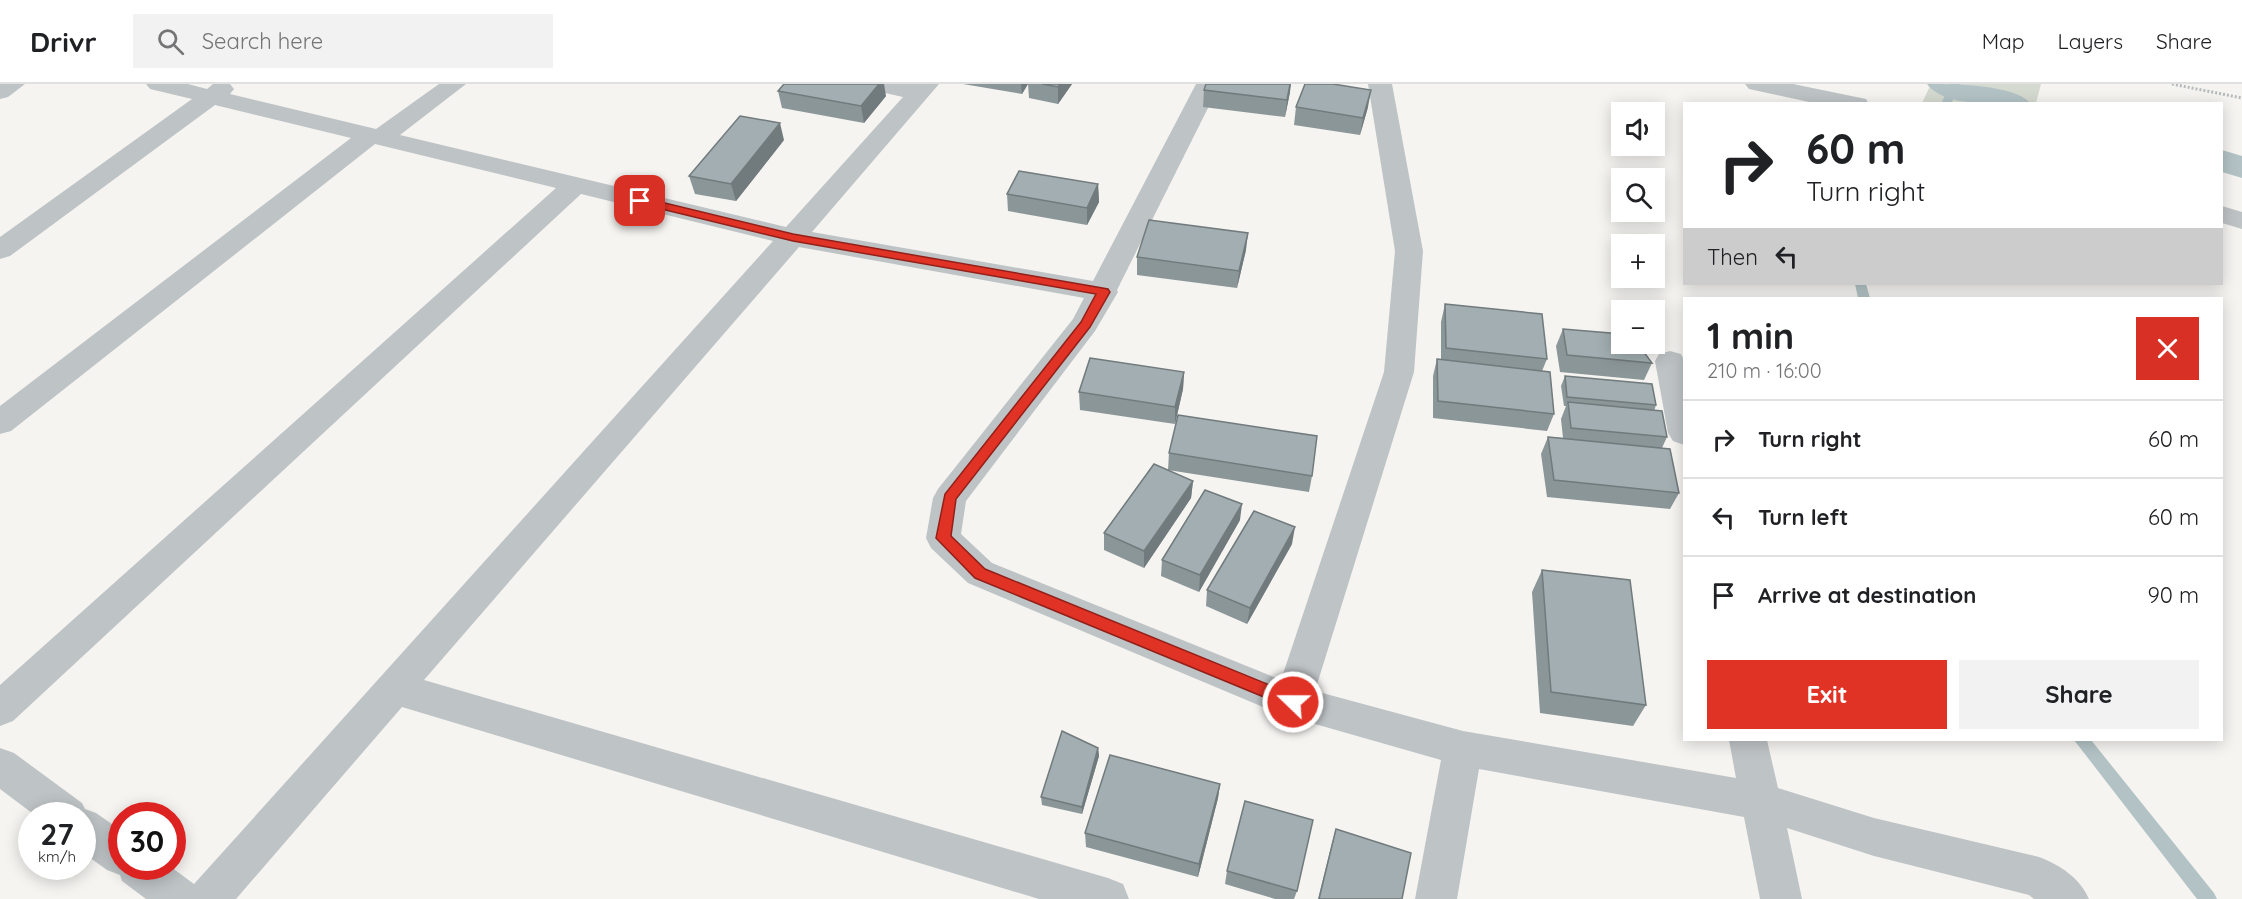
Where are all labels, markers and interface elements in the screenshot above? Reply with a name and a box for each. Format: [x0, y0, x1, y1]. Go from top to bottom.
search box [133, 14, 553, 68]
text: Drivr [30, 24, 97, 59]
icon: search [154, 25, 187, 58]
text: Search here [202, 27, 323, 55]
text: Map [1982, 28, 2025, 54]
text: Layers [2058, 28, 2123, 54]
text: Share [2156, 28, 2212, 54]
map controls [1611, 102, 1665, 354]
button: sound [1611, 102, 1665, 156]
text: 60 m [1806, 122, 1906, 175]
icon: right [1707, 126, 1785, 204]
button: search [1611, 168, 1665, 222]
text: Turn right [1806, 174, 1925, 208]
pin [614, 175, 665, 226]
icon: arrive [623, 184, 656, 217]
button: + [1611, 234, 1665, 288]
icon: left [1770, 240, 1803, 273]
text: Then [1707, 243, 1758, 271]
button: − [1611, 300, 1665, 354]
text: 1 min [1707, 313, 1794, 358]
button: close [2136, 317, 2199, 380]
text: 210 m · 16:00 [1707, 358, 1822, 383]
icon: right [1707, 423, 1740, 456]
text: Turn right [1758, 425, 1862, 453]
text: 60 m [2148, 425, 2199, 453]
icon: left [1707, 501, 1740, 534]
text: Turn left [1758, 503, 1848, 531]
text: 60 m [2148, 503, 2199, 531]
icon: arrive [1707, 579, 1740, 612]
text: Arrive at destination [1758, 581, 1976, 609]
text: 90 m [2148, 581, 2199, 609]
button: Exit [1707, 660, 1947, 729]
button: Share [1959, 660, 2199, 729]
position arrow [1261, 670, 1325, 734]
speed limit sign: 30 [108, 802, 186, 880]
text: 27 [40, 815, 74, 853]
text: km/h [38, 847, 76, 866]

